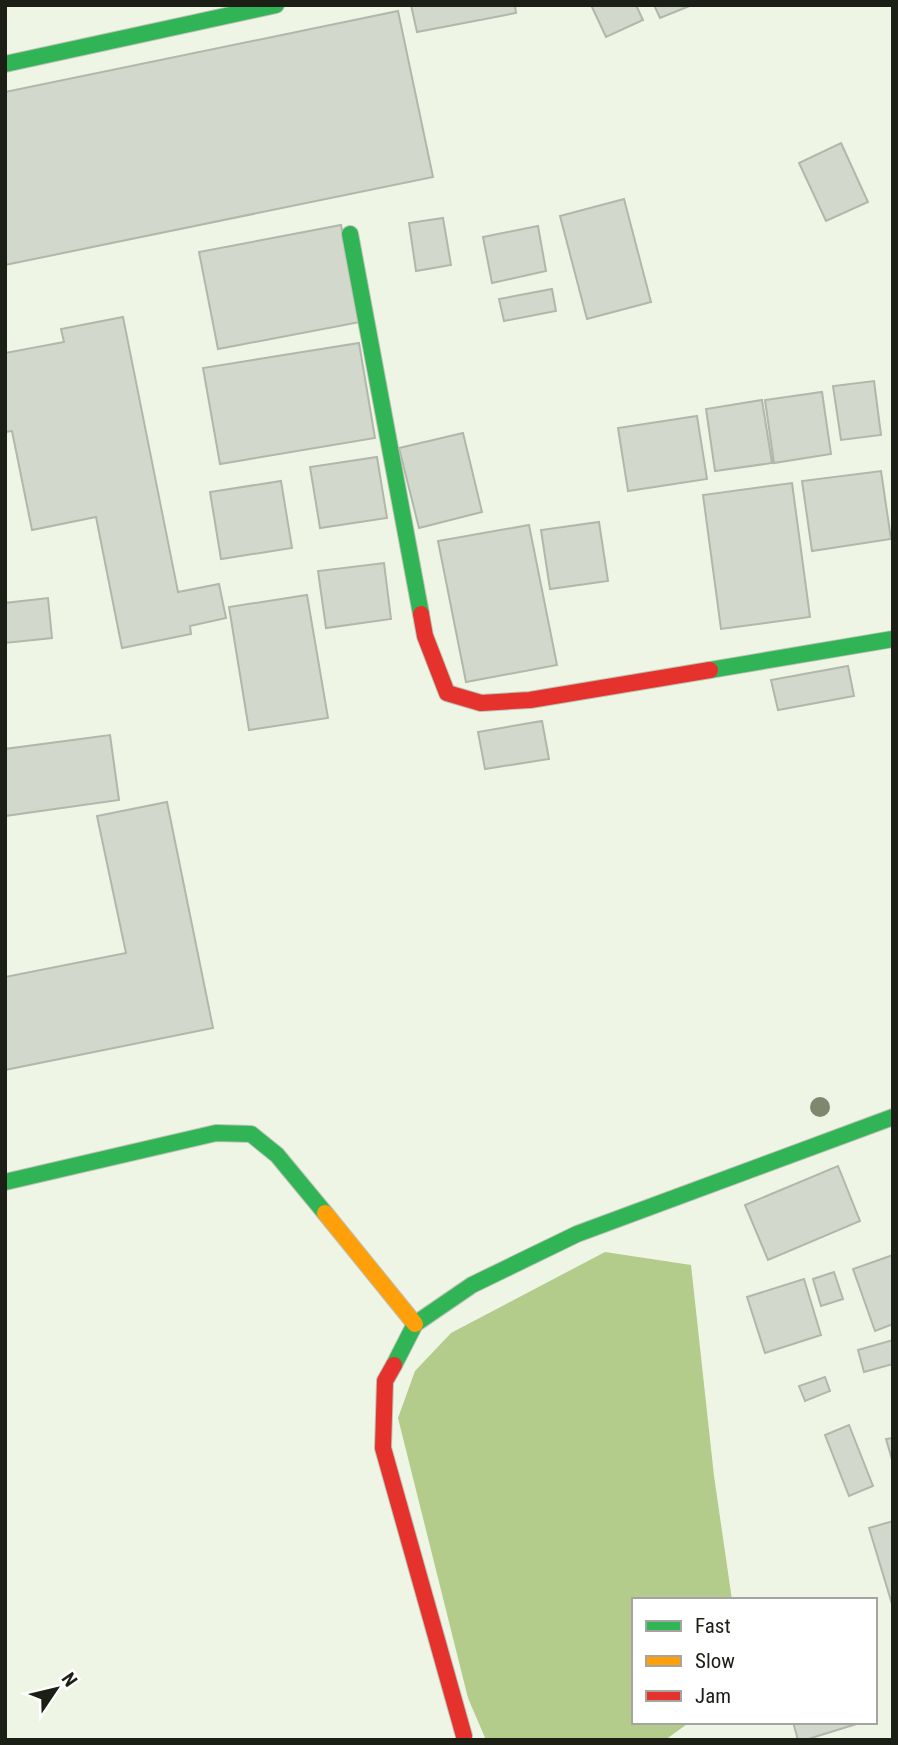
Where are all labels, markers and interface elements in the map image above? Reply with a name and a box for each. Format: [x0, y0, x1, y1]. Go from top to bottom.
legend [632, 1598, 877, 1724]
text: Fast [695, 1614, 731, 1638]
text: Slow [695, 1649, 735, 1673]
north arrow [21, 1654, 91, 1724]
text: N [57, 1668, 82, 1691]
text: Jam [695, 1684, 731, 1708]

